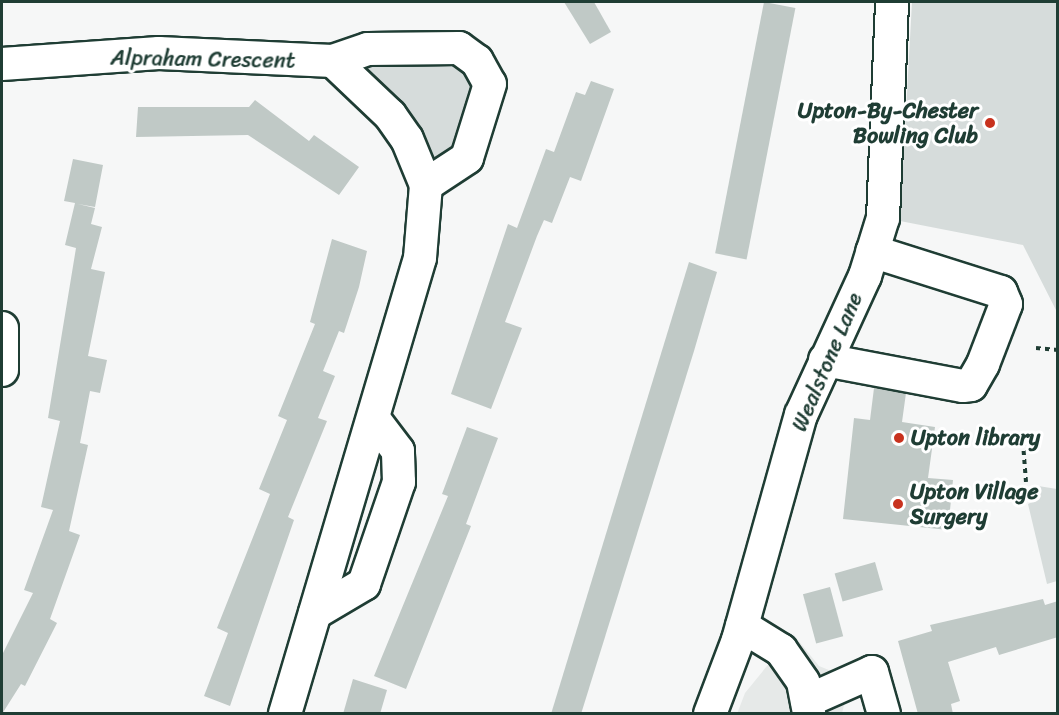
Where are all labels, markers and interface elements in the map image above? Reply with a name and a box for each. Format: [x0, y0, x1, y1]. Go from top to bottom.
street label: Alpraham Crescent [110, 44, 296, 74]
place label: Upton-By-Chester Bowling Club [798, 97, 978, 148]
marker: Upton-By-Chester Bowling Club [983, 116, 997, 130]
street label: Wealstone Lane [786, 288, 868, 436]
place label: Upton library [911, 425, 1040, 451]
marker: Upton library [892, 431, 906, 445]
place label: Upton Village Surgery [910, 478, 1039, 530]
marker: Upton Village Surgery [891, 497, 905, 511]

